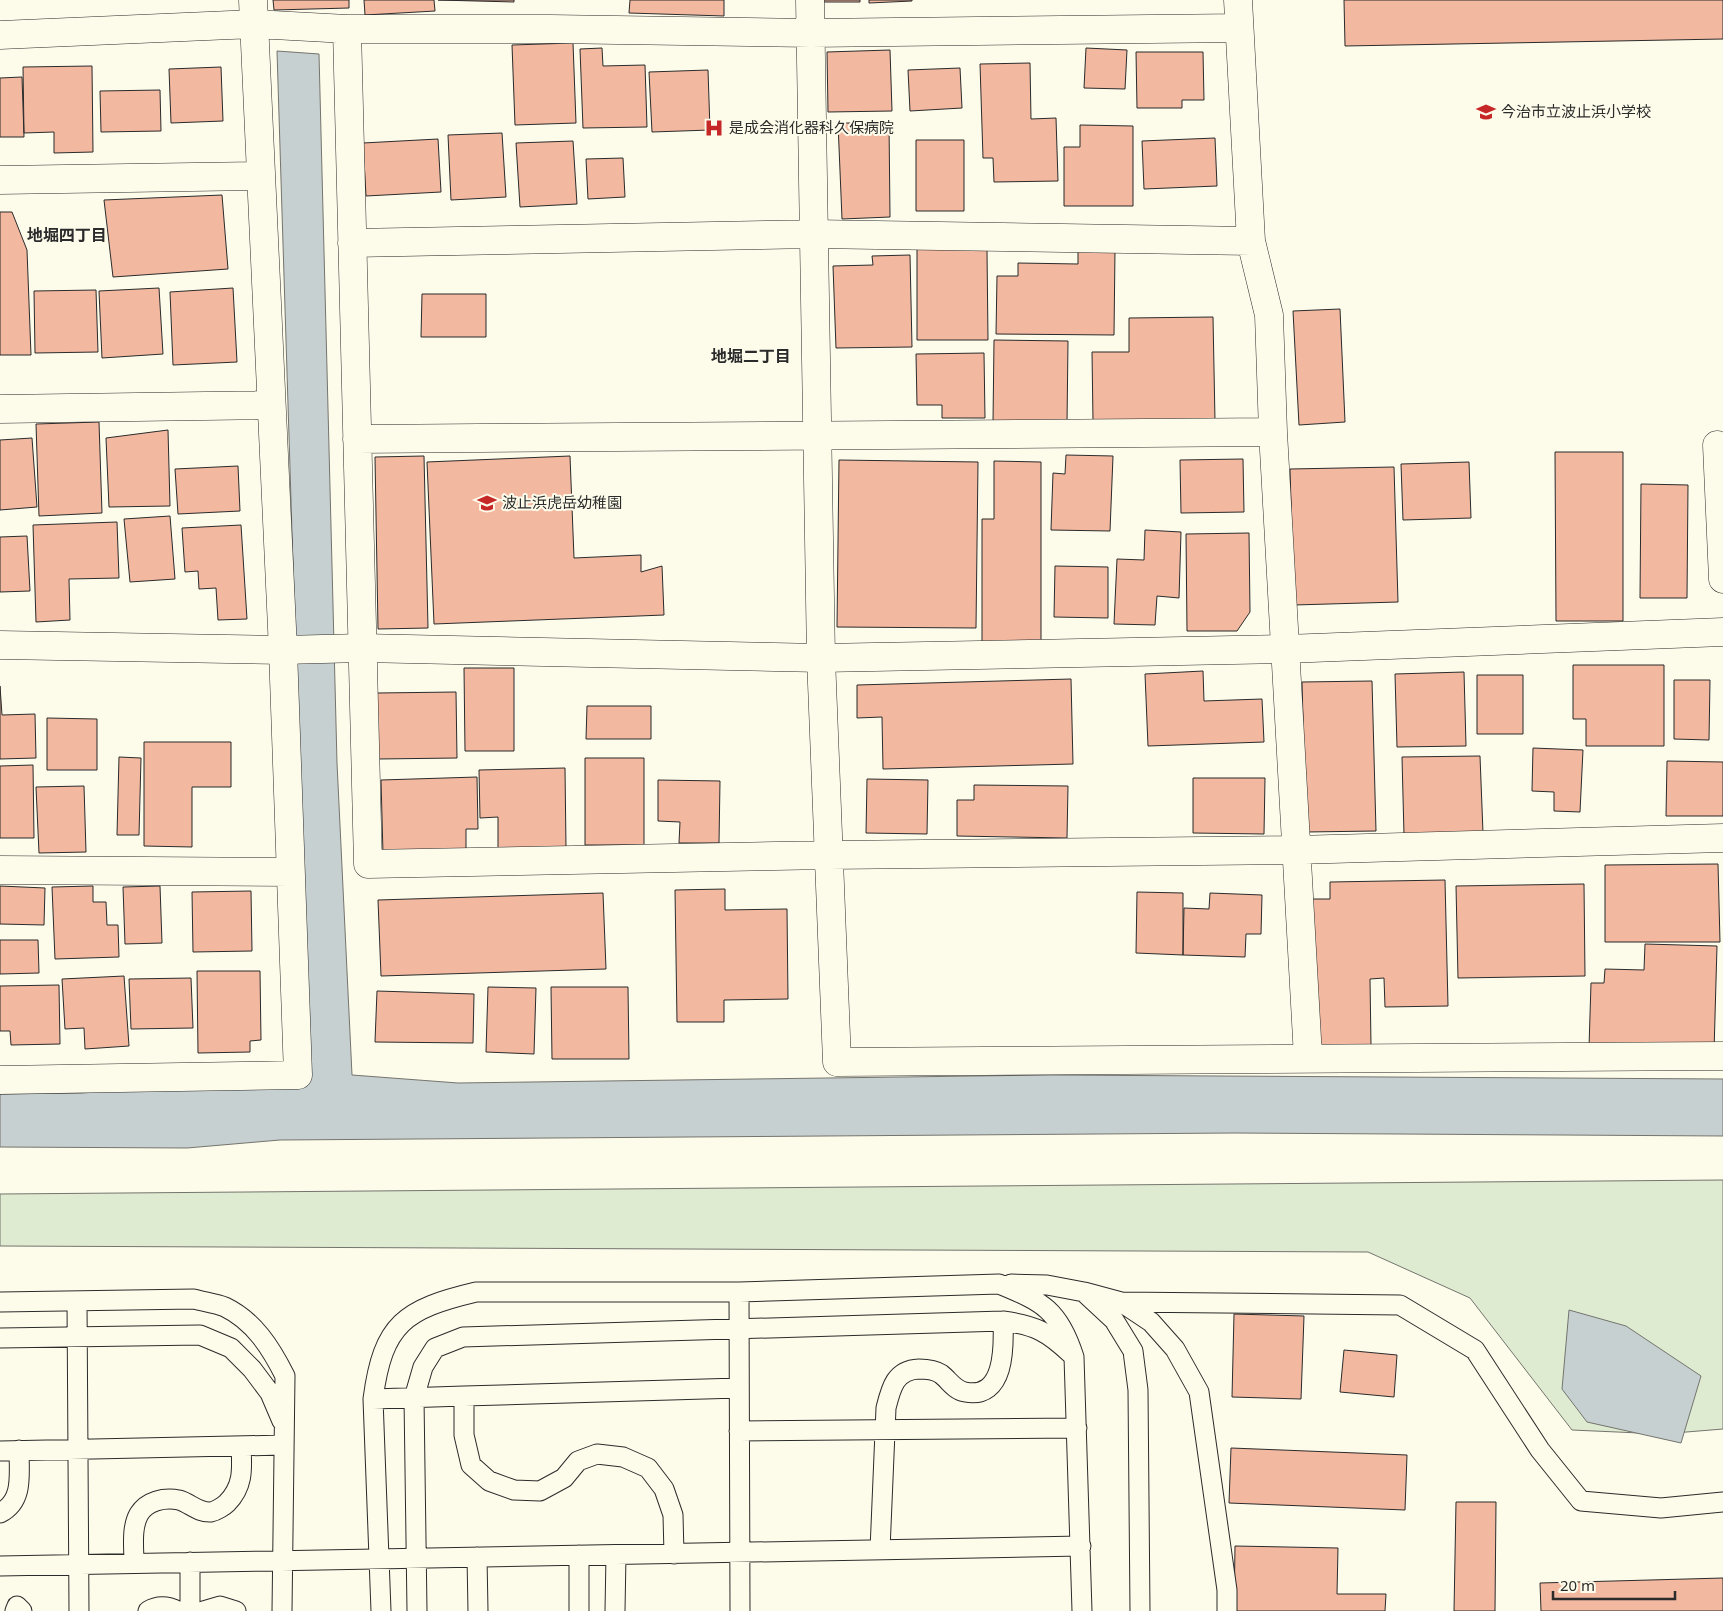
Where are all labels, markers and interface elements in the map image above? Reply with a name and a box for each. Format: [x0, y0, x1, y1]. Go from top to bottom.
school or university icon: 今治市立波止浜小学校 [1475, 101, 1497, 123]
place label: 今治市立波止浜小学校 [1501, 101, 1651, 121]
hospital icon: 是成会消化器科久保病院 [703, 117, 725, 139]
place label: 是成会消化器科久保病院 [729, 117, 894, 137]
district label: 地堀四丁目 [27, 224, 107, 246]
district label: 地堀二丁目 [711, 345, 791, 367]
school or university icon: 波止浜虎岳幼稚園 [476, 492, 498, 514]
place label: 波止浜虎岳幼稚園 [502, 492, 622, 512]
scale bar [1553, 1568, 1676, 1600]
text: 20 m [1560, 1575, 1595, 1595]

